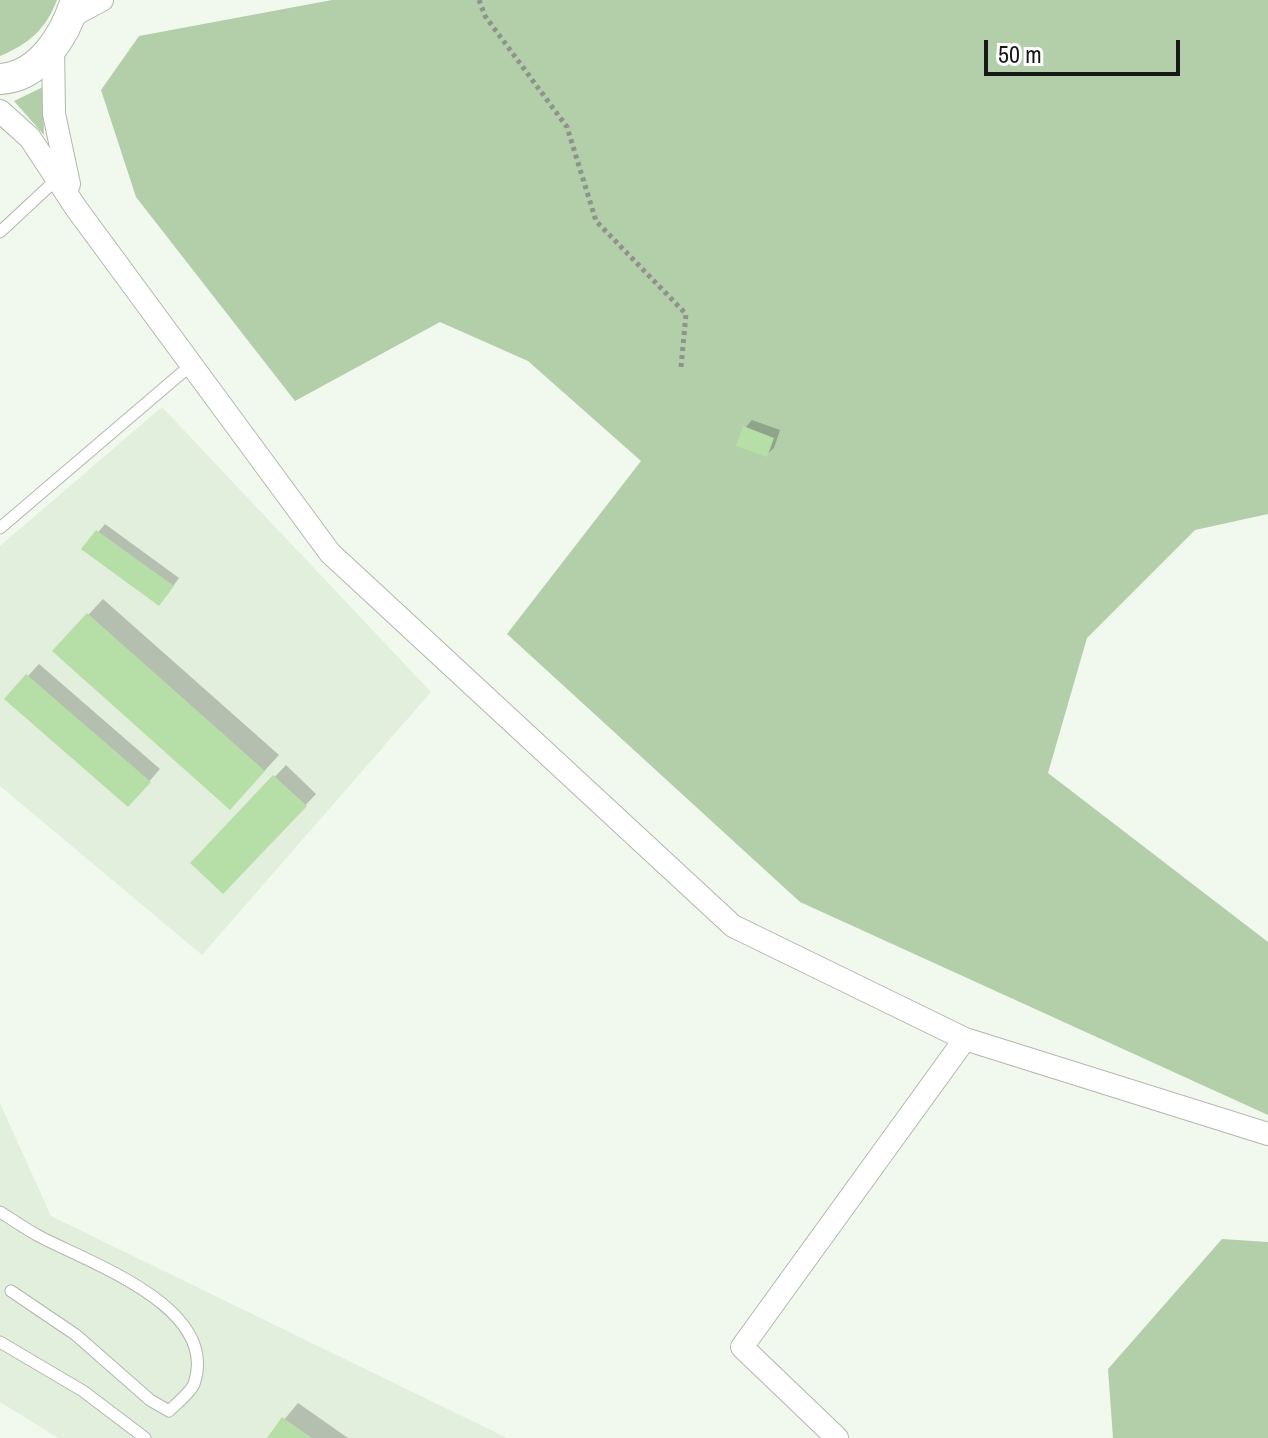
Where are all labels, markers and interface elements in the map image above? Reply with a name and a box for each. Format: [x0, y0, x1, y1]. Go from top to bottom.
scale bar [988, 24, 1184, 74]
text: 50 m [998, 38, 1042, 70]

